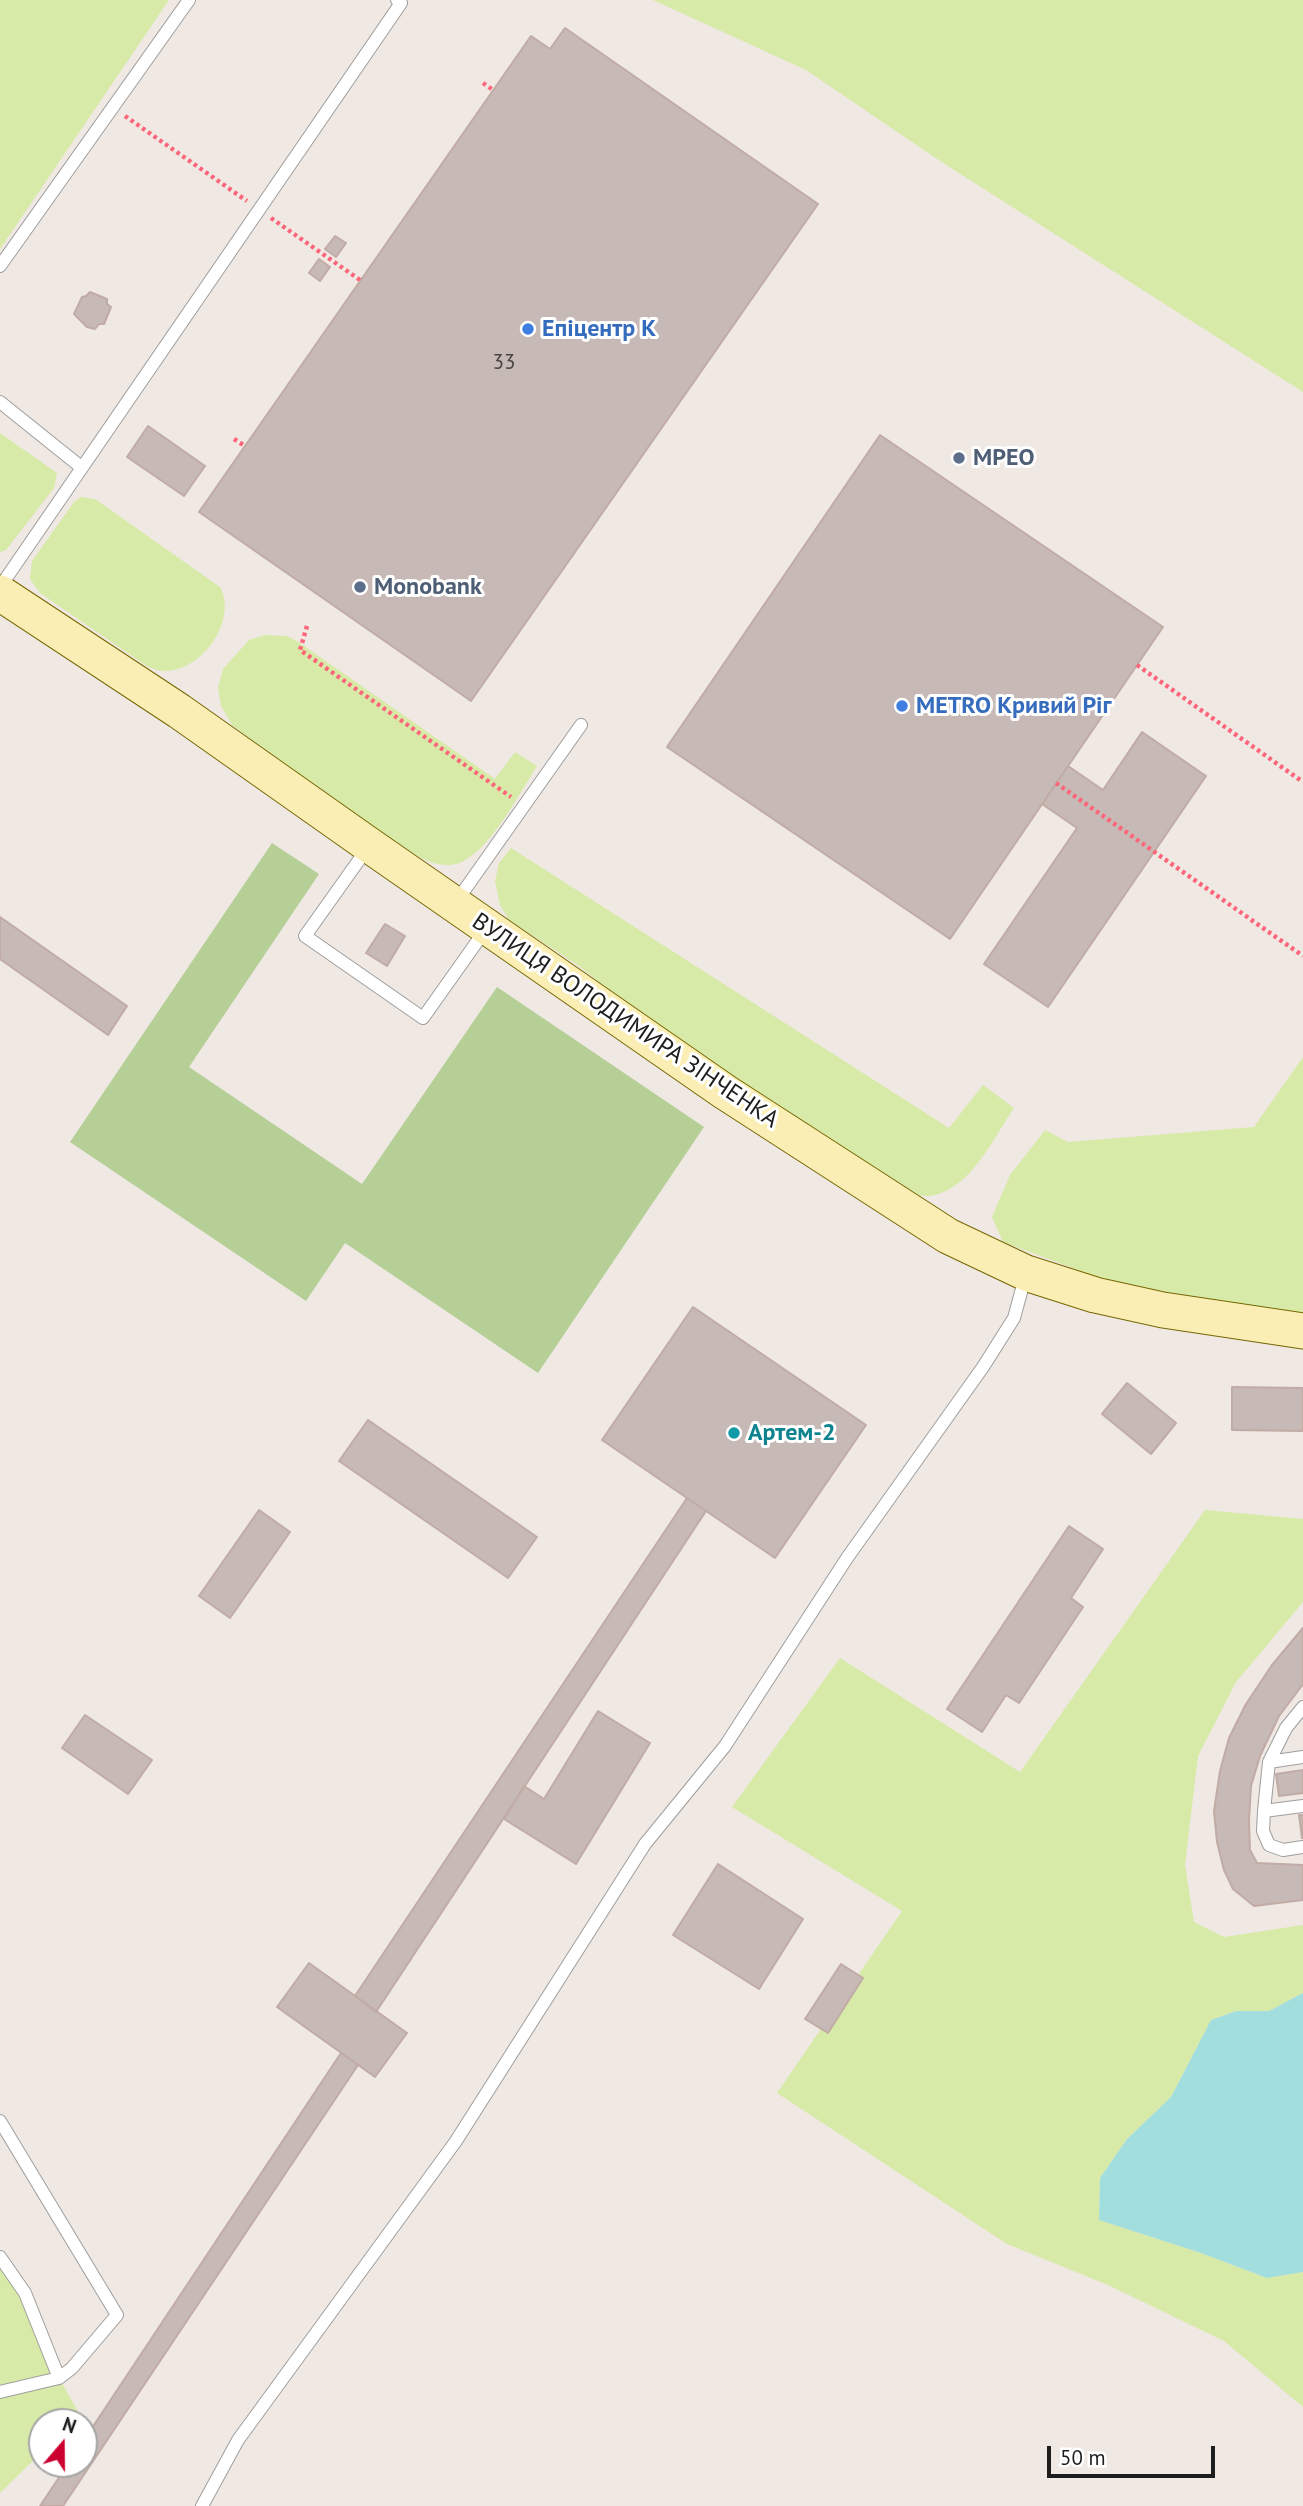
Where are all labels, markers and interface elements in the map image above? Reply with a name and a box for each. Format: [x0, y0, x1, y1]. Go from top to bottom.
place label: Епіцентр К [542, 315, 656, 343]
marker: Епіцентр К [520, 321, 536, 337]
house number: 33 [493, 350, 515, 376]
place label: МРЕО [973, 444, 1035, 472]
marker: МРЕО [951, 450, 967, 466]
place label: Monobank [374, 573, 482, 601]
marker: Monobank [352, 579, 368, 595]
place label: METRO Кривий Ріг [916, 692, 1111, 720]
marker: METRO Кривий Ріг [894, 698, 910, 714]
street label: ВУЛИЦЯ ВОЛОДИМИРА ЗІНЧЕНКА [466, 907, 784, 1135]
place label: Артем-2 [748, 1419, 836, 1447]
marker: Артем-2 [726, 1425, 742, 1441]
north arrow [28, 2408, 98, 2478]
text: N [60, 2412, 79, 2439]
scale bar [1051, 2432, 1219, 2476]
text: 50 m [1060, 2444, 1106, 2471]

